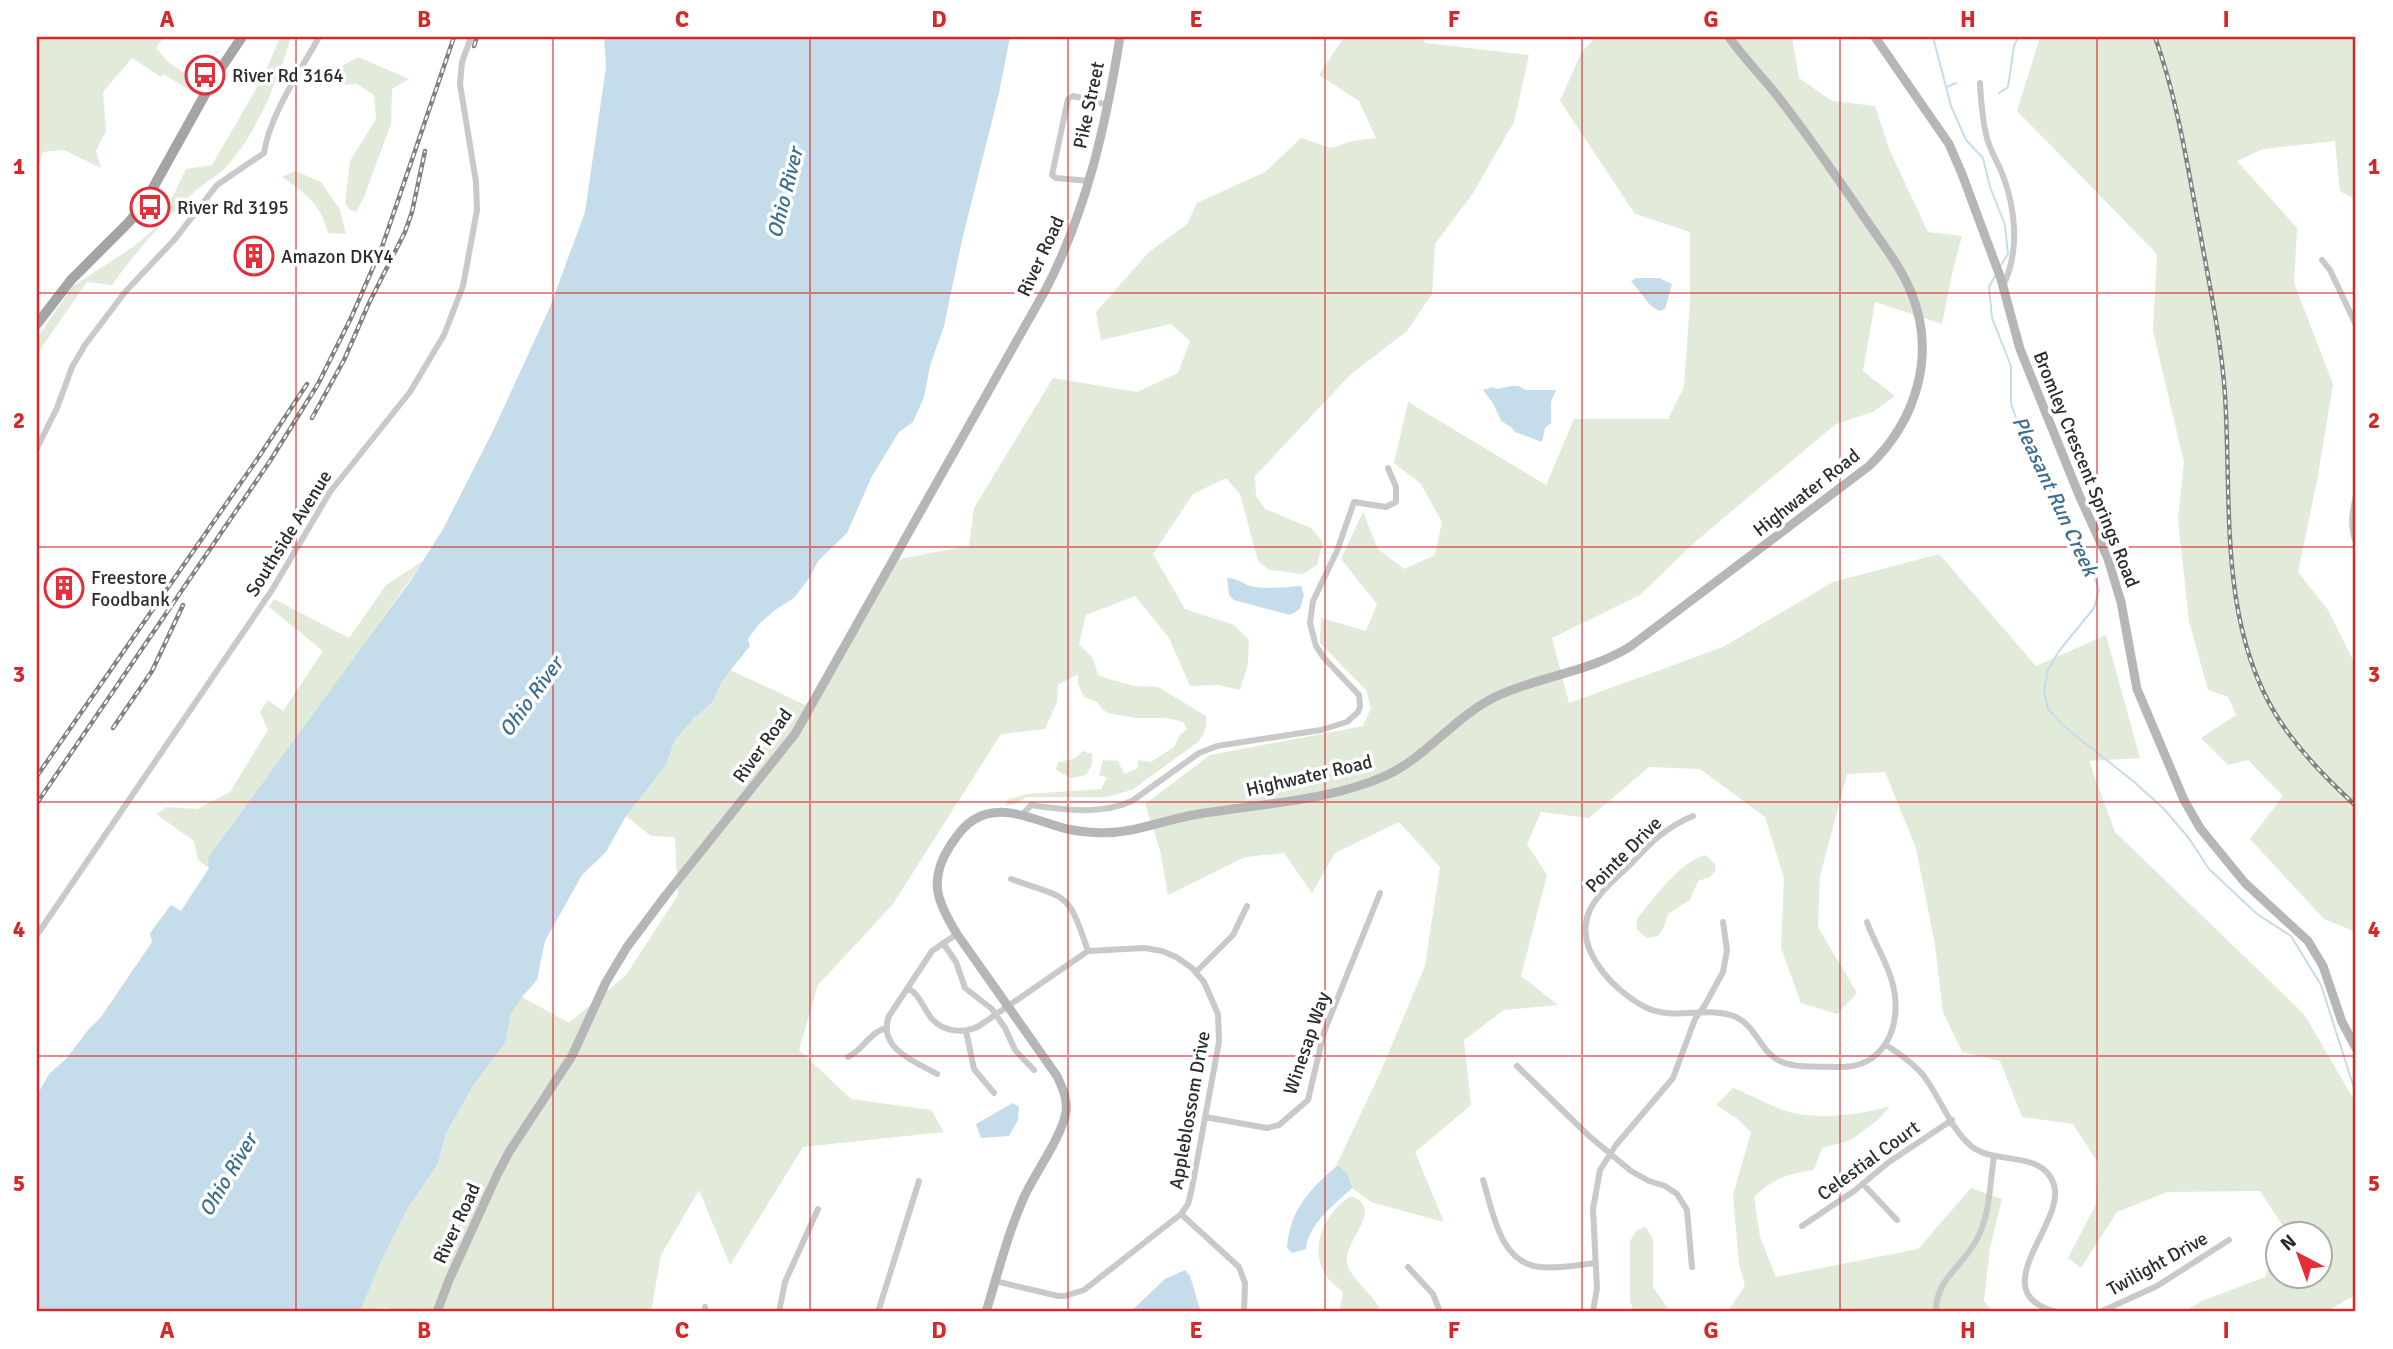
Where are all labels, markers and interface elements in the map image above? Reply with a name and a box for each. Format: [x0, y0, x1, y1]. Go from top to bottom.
text: A [160, 5, 175, 34]
text: B [417, 5, 431, 34]
text: C [675, 5, 689, 34]
text: D [931, 5, 947, 34]
text: E [1189, 5, 1203, 34]
text: F [1448, 5, 1460, 34]
text: G [1703, 5, 1719, 34]
text: H [1960, 5, 1976, 34]
text: I [2222, 5, 2230, 34]
bus stop icon: River Rd 3164 [184, 54, 226, 96]
street label: Pike Street [1068, 59, 1110, 151]
place label: River Rd 3164 [232, 64, 344, 88]
water label: Ohio River [761, 142, 810, 241]
text: 1 [13, 152, 25, 181]
text: 1 [2368, 152, 2380, 181]
bus stop icon: River Rd 3195 [129, 186, 171, 228]
place label: River Rd 3195 [177, 196, 289, 220]
street label: River Road [1012, 212, 1070, 301]
building icon: Amazon DKY4 [233, 235, 275, 277]
place label: Amazon DKY4 [281, 245, 393, 269]
street label: Bromley Crescent Springs Road [2028, 348, 2145, 591]
text: 2 [13, 406, 25, 435]
text: 2 [2368, 406, 2380, 435]
water label: Pleasant Run Creek [2007, 412, 2105, 582]
street label: Highwater Road [1748, 444, 1865, 542]
street label: Southside Avenue [240, 466, 337, 601]
place label: Freestore Foodbank [91, 566, 170, 612]
building icon: Freestore Foodbank [43, 567, 85, 609]
water label: Ohio River [493, 649, 571, 742]
text: 3 [13, 660, 25, 689]
text: 3 [2368, 660, 2380, 689]
street label: River Road [728, 704, 798, 787]
street label: Highwater Road [1244, 750, 1375, 802]
street label: Pointe Drive [1580, 811, 1667, 898]
text: 4 [13, 915, 25, 944]
text: 4 [2368, 915, 2380, 944]
street label: Winesap Way [1278, 989, 1336, 1098]
street label: Appleblossom Drive [1164, 1029, 1216, 1191]
street label: Celestial Court [1813, 1115, 1925, 1206]
water label: Ohio River [193, 1126, 265, 1221]
text: 5 [13, 1169, 25, 1198]
text: 5 [2368, 1169, 2380, 1198]
street label: River Road [428, 1179, 486, 1268]
north arrow [2264, 1220, 2334, 1290]
street label: Twilight Drive [2103, 1226, 2212, 1301]
text: N [2276, 1230, 2301, 1256]
text: A [160, 1316, 175, 1345]
text: B [417, 1316, 431, 1345]
text: C [675, 1316, 689, 1345]
text: D [931, 1316, 947, 1345]
text: E [1189, 1316, 1203, 1345]
text: F [1448, 1316, 1460, 1345]
text: G [1703, 1316, 1719, 1345]
text: H [1960, 1316, 1976, 1345]
text: I [2222, 1316, 2230, 1345]

